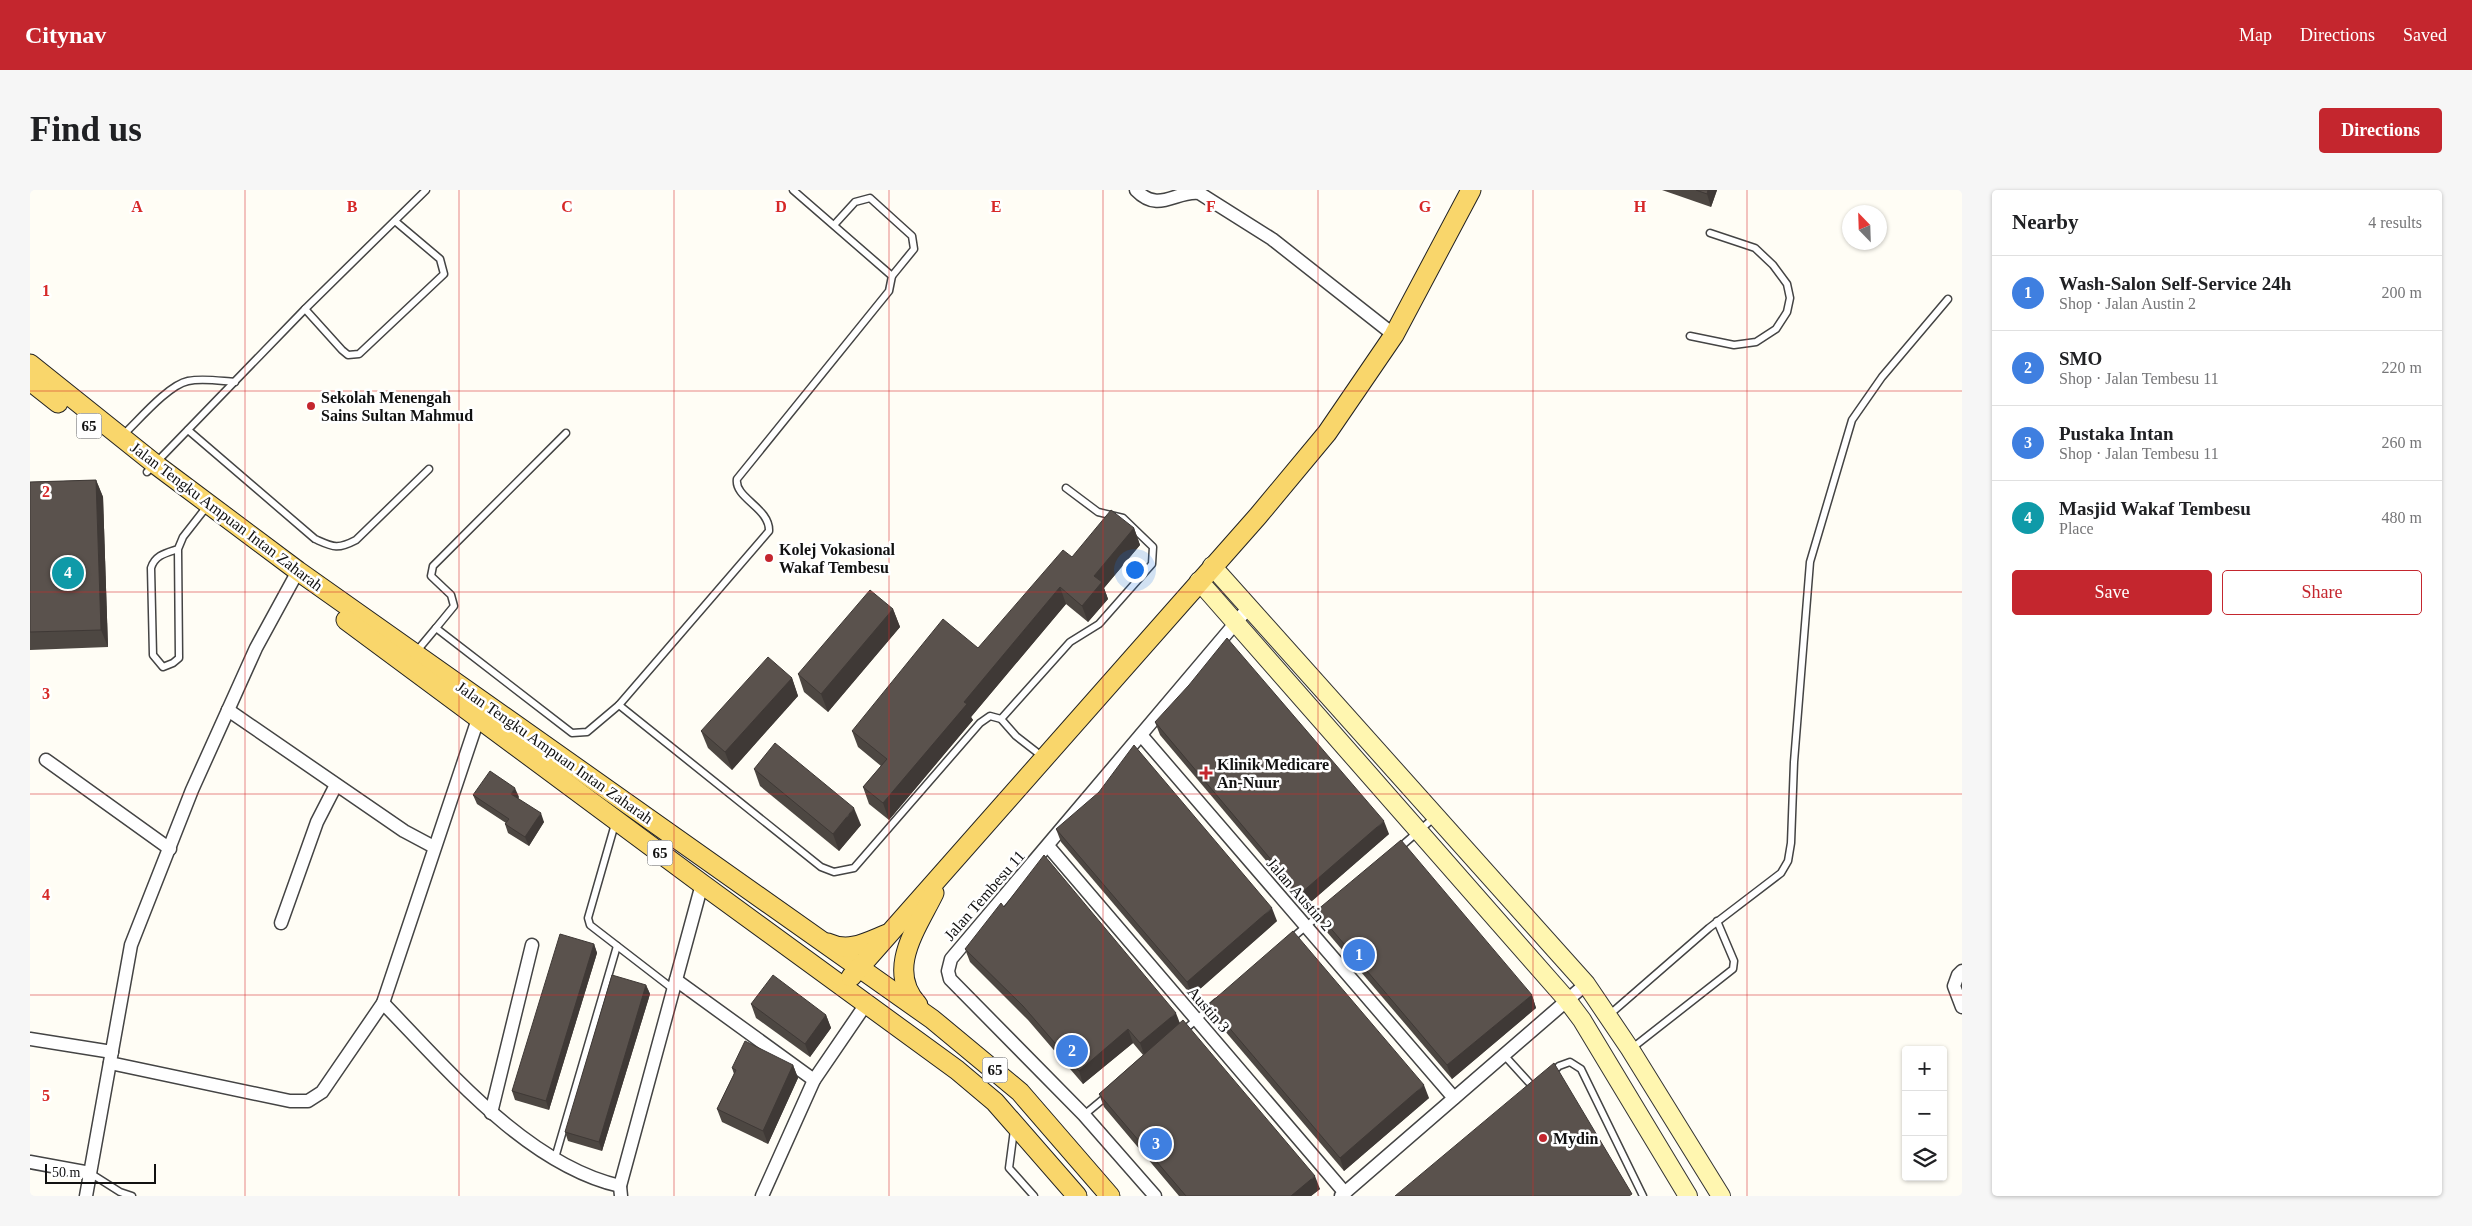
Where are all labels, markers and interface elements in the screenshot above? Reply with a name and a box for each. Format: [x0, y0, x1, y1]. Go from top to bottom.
text: Citynav [25, 22, 106, 48]
text: Map [2239, 25, 2272, 45]
text: Directions [2300, 25, 2375, 45]
text: Saved [2403, 25, 2447, 45]
button: Directions [2319, 108, 2442, 153]
text: Find us [30, 110, 142, 149]
text: A [131, 198, 143, 215]
text: B [347, 198, 358, 215]
text: C [561, 198, 573, 215]
text: D [775, 198, 787, 215]
text: E [991, 198, 1001, 215]
text: F [1206, 198, 1216, 215]
text: G [1419, 198, 1432, 215]
text: H [1634, 198, 1647, 215]
north arrow [1842, 205, 1887, 250]
text: Nearby [2012, 210, 2079, 234]
text: 4 results [2368, 214, 2422, 231]
text: Wash-Salon Self-Service 24h [2059, 273, 2291, 294]
text: 1 [42, 282, 50, 299]
text: 1 [2024, 284, 2032, 301]
text: 200 m [2382, 284, 2422, 301]
text: Shop · Jalan Austin 2 [2059, 295, 2196, 312]
text: SMO [2059, 348, 2102, 369]
text: 2 [2024, 359, 2032, 376]
text: 220 m [2382, 359, 2422, 376]
text: Shop · Jalan Tembesu 11 [2059, 370, 2219, 387]
place label: Sekolah Menengah Sains Sultan Mahmud [321, 389, 473, 424]
marker: Sekolah Menengah Sains Sultan Mahmud [305, 400, 317, 412]
road number: 65 [76, 414, 102, 438]
text: Pustaka Intan [2059, 423, 2174, 444]
text: 3 [2024, 434, 2032, 451]
text: 260 m [2382, 434, 2422, 451]
street label: Jalan Tengku Ampuan Intan Zaharah [127, 439, 326, 595]
text: Shop · Jalan Tembesu 11 [2059, 445, 2219, 462]
text: 2 [42, 483, 50, 500]
text: Masjid Wakaf Tembesu [2059, 498, 2251, 519]
text: 4 [2024, 509, 2032, 526]
text: 480 m [2382, 509, 2422, 526]
text: Place [2059, 520, 2094, 537]
place label: Kolej Vokasional Wakaf Tembesu [779, 541, 896, 576]
marker: Kolej Vokasional Wakaf Tembesu [763, 552, 775, 564]
pin: 4 [52, 554, 84, 592]
your location [1122, 557, 1148, 583]
button: Save [2012, 570, 2212, 615]
button: Share [2222, 570, 2422, 615]
street label: Jalan Tengku Ampuan Intan Zaharah [453, 678, 656, 828]
text: 3 [42, 685, 50, 702]
place label: Klinik Medicare An-Nuur [1217, 756, 1329, 791]
marker: Klinik Medicare An-Nuur [1199, 766, 1213, 780]
road number: 65 [648, 840, 672, 866]
street label: Jalan Tembesu 11 [941, 847, 1028, 944]
street label: Jalan Austin 2 [1263, 855, 1336, 934]
text: 4 [42, 886, 50, 903]
pin: 1 [1343, 936, 1375, 974]
street label: Austin 3 [1184, 983, 1233, 1036]
pin: 2 [1056, 1032, 1088, 1070]
map controls [1902, 1046, 1947, 1181]
button: + [1902, 1046, 1947, 1091]
road number: 65 [982, 1058, 1008, 1082]
text: 5 [42, 1087, 50, 1104]
button: − [1902, 1091, 1947, 1136]
pin: 3 [1140, 1125, 1172, 1163]
place label: Mydin [1553, 1130, 1598, 1148]
marker: Mydin [1537, 1132, 1549, 1144]
button: layers [1902, 1136, 1947, 1181]
scale bar [45, 1161, 156, 1184]
text: 50 m [52, 1165, 80, 1180]

